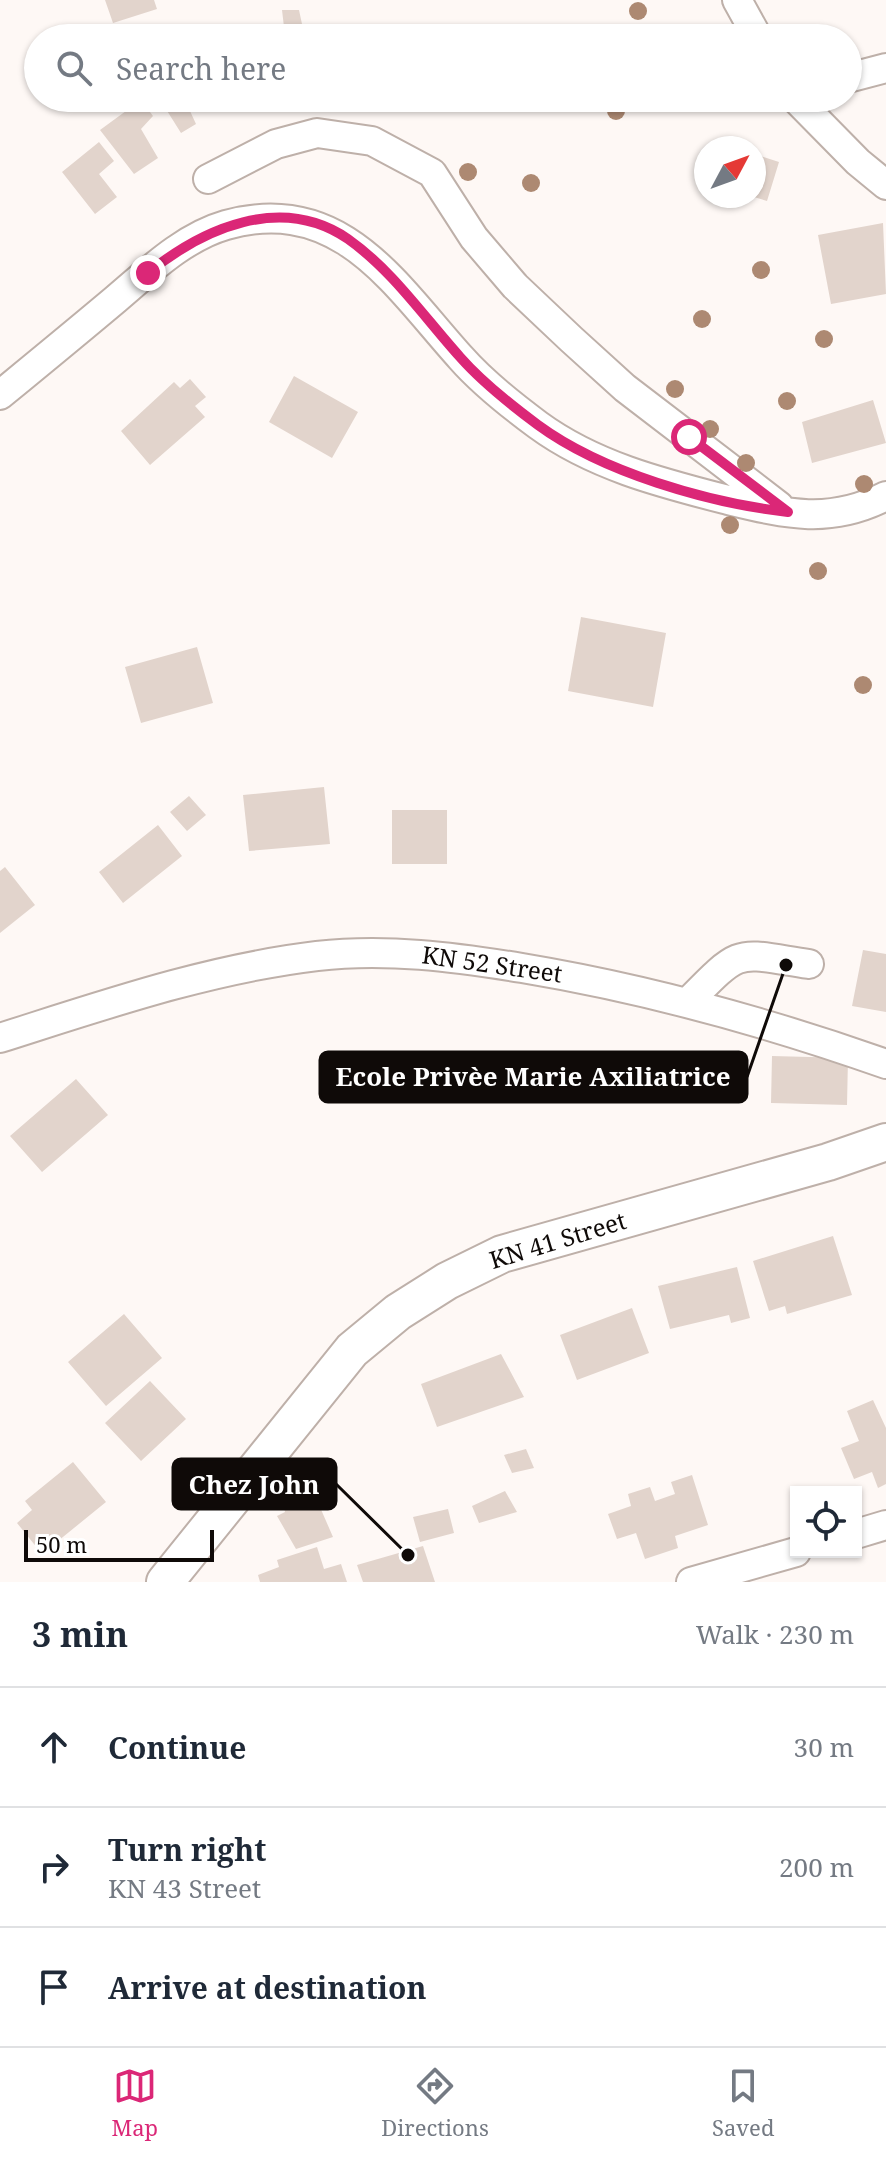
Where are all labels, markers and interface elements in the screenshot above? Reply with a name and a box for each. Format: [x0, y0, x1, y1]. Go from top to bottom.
search box [24, 24, 862, 112]
icon: search [52, 46, 96, 90]
text: Search here [116, 48, 286, 89]
north arrow [694, 136, 766, 208]
route end [130, 255, 166, 291]
route start [671, 419, 707, 455]
street label: KN 52 Street [420, 937, 565, 990]
callout: Ecole Privèe Marie Axiliatrice [320, 1052, 747, 1102]
text: Ecole Privèe Marie Axiliatrice [335, 1058, 731, 1094]
street label: KN 41 Street [485, 1203, 630, 1276]
callout: Chez John [173, 1459, 336, 1509]
text: Chez John [188, 1466, 320, 1502]
map controls [790, 1486, 862, 1558]
button: locate [790, 1486, 862, 1558]
scale bar [24, 1526, 214, 1562]
text: 50 m [36, 1529, 87, 1559]
text: 3 min [32, 1611, 128, 1657]
text: Walk · 230 m [696, 1616, 854, 1652]
icon: ahead [32, 1725, 76, 1769]
text: Continue [108, 1727, 246, 1768]
text: 30 m [794, 1729, 854, 1765]
text: Turn right [108, 1829, 266, 1870]
icon: right [32, 1845, 76, 1889]
text: 200 m [779, 1849, 854, 1885]
text: KN 43 Street [108, 1870, 261, 1906]
icon: arrive [32, 1965, 76, 2009]
text: Arrive at destination [108, 1967, 427, 2008]
tab: Map [112, 2064, 158, 2142]
tab: Directions [381, 2064, 489, 2142]
tab: Saved [712, 2064, 774, 2142]

